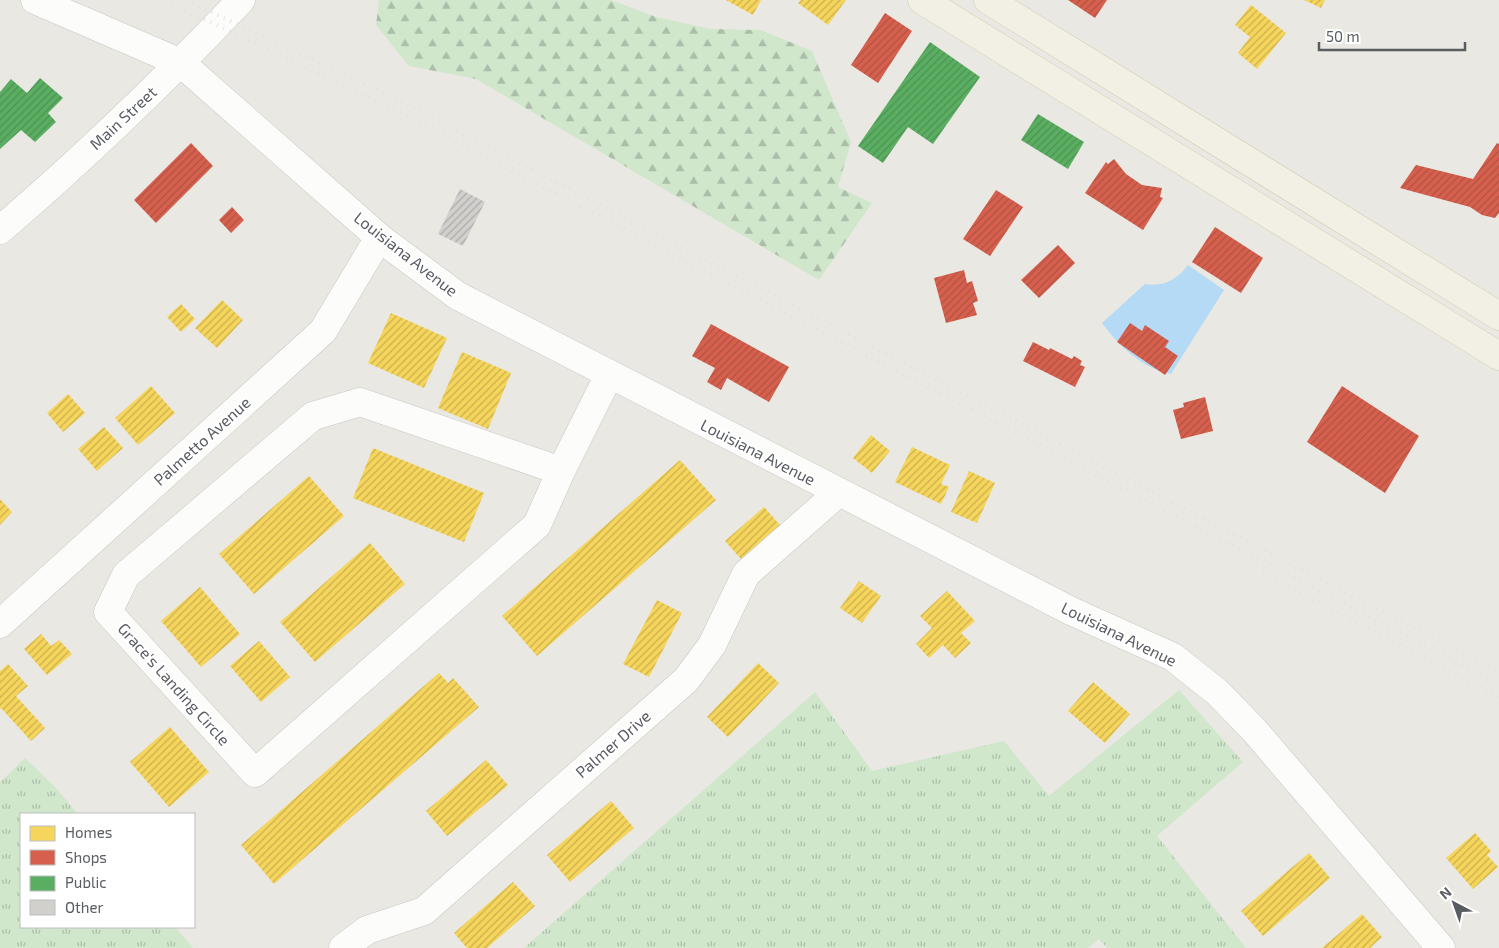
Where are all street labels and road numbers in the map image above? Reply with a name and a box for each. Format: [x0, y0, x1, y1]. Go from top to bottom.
street label: Main Street [85, 82, 160, 153]
street label: Louisiana Avenue [351, 207, 462, 300]
street label: Palmetto Avenue [149, 392, 254, 489]
street label: Louisiana Avenue [698, 414, 819, 489]
street label: Louisiana Avenue [1058, 597, 1180, 670]
street label: Grace's Landing Circle [114, 619, 234, 749]
street label: Palmer Drive [571, 706, 654, 781]

